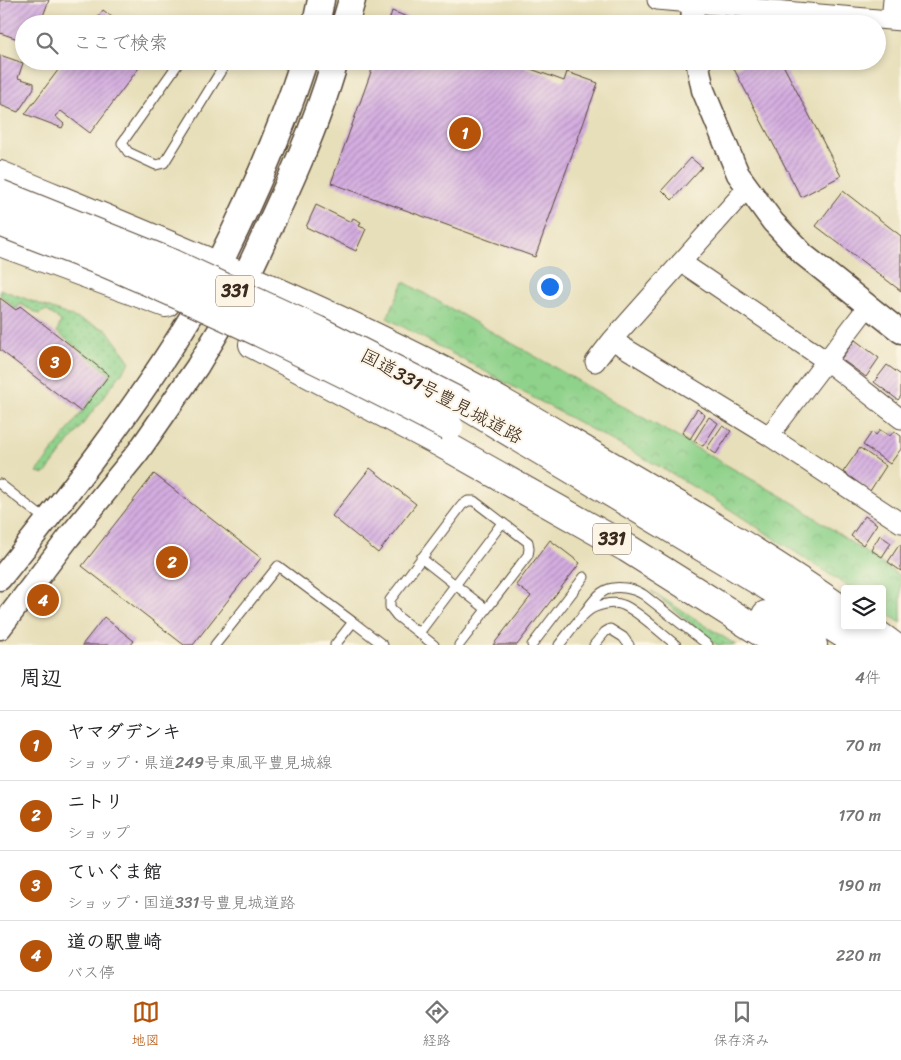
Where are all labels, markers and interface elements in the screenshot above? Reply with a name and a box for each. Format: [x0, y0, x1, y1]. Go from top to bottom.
search box [15, 15, 886, 70]
text: ここで検索 [73, 26, 168, 59]
icon: search [33, 29, 61, 57]
pin: 1 [449, 114, 481, 152]
your location [537, 274, 563, 300]
road number: 331 [216, 276, 254, 306]
street label: 国道331号豊見城道路 [354, 339, 530, 453]
pin: 3 [39, 343, 71, 381]
road number: 331 [593, 524, 631, 554]
pin: 2 [156, 543, 188, 581]
pin: 4 [27, 581, 59, 619]
map controls [841, 585, 886, 630]
button: layers [841, 585, 886, 630]
text: 周辺 [20, 659, 62, 697]
text: 4件 [855, 663, 881, 692]
text: ヤマダデンキ [67, 715, 181, 748]
text: 1 [33, 731, 39, 760]
text: 70 m [845, 731, 881, 760]
text: ショップ · 県道249号東風平豊見城線 [67, 748, 332, 777]
text: ニトリ [67, 785, 124, 818]
text: 2 [31, 801, 41, 830]
text: 170 m [838, 801, 881, 830]
text: ショップ [67, 818, 130, 847]
text: ていぐま館 [67, 855, 162, 888]
text: 3 [32, 871, 40, 900]
text: 190 m [838, 871, 881, 900]
text: ショップ · 国道331号豊見城道路 [67, 888, 295, 917]
text: 道の駅豊崎 [67, 925, 162, 958]
text: 4 [31, 941, 41, 970]
text: 220 m [836, 941, 881, 970]
text: バス停 [67, 958, 115, 987]
tab: 地図 [132, 998, 160, 1053]
tab: 経路 [423, 998, 451, 1053]
tab: 保存済み [714, 998, 770, 1053]

